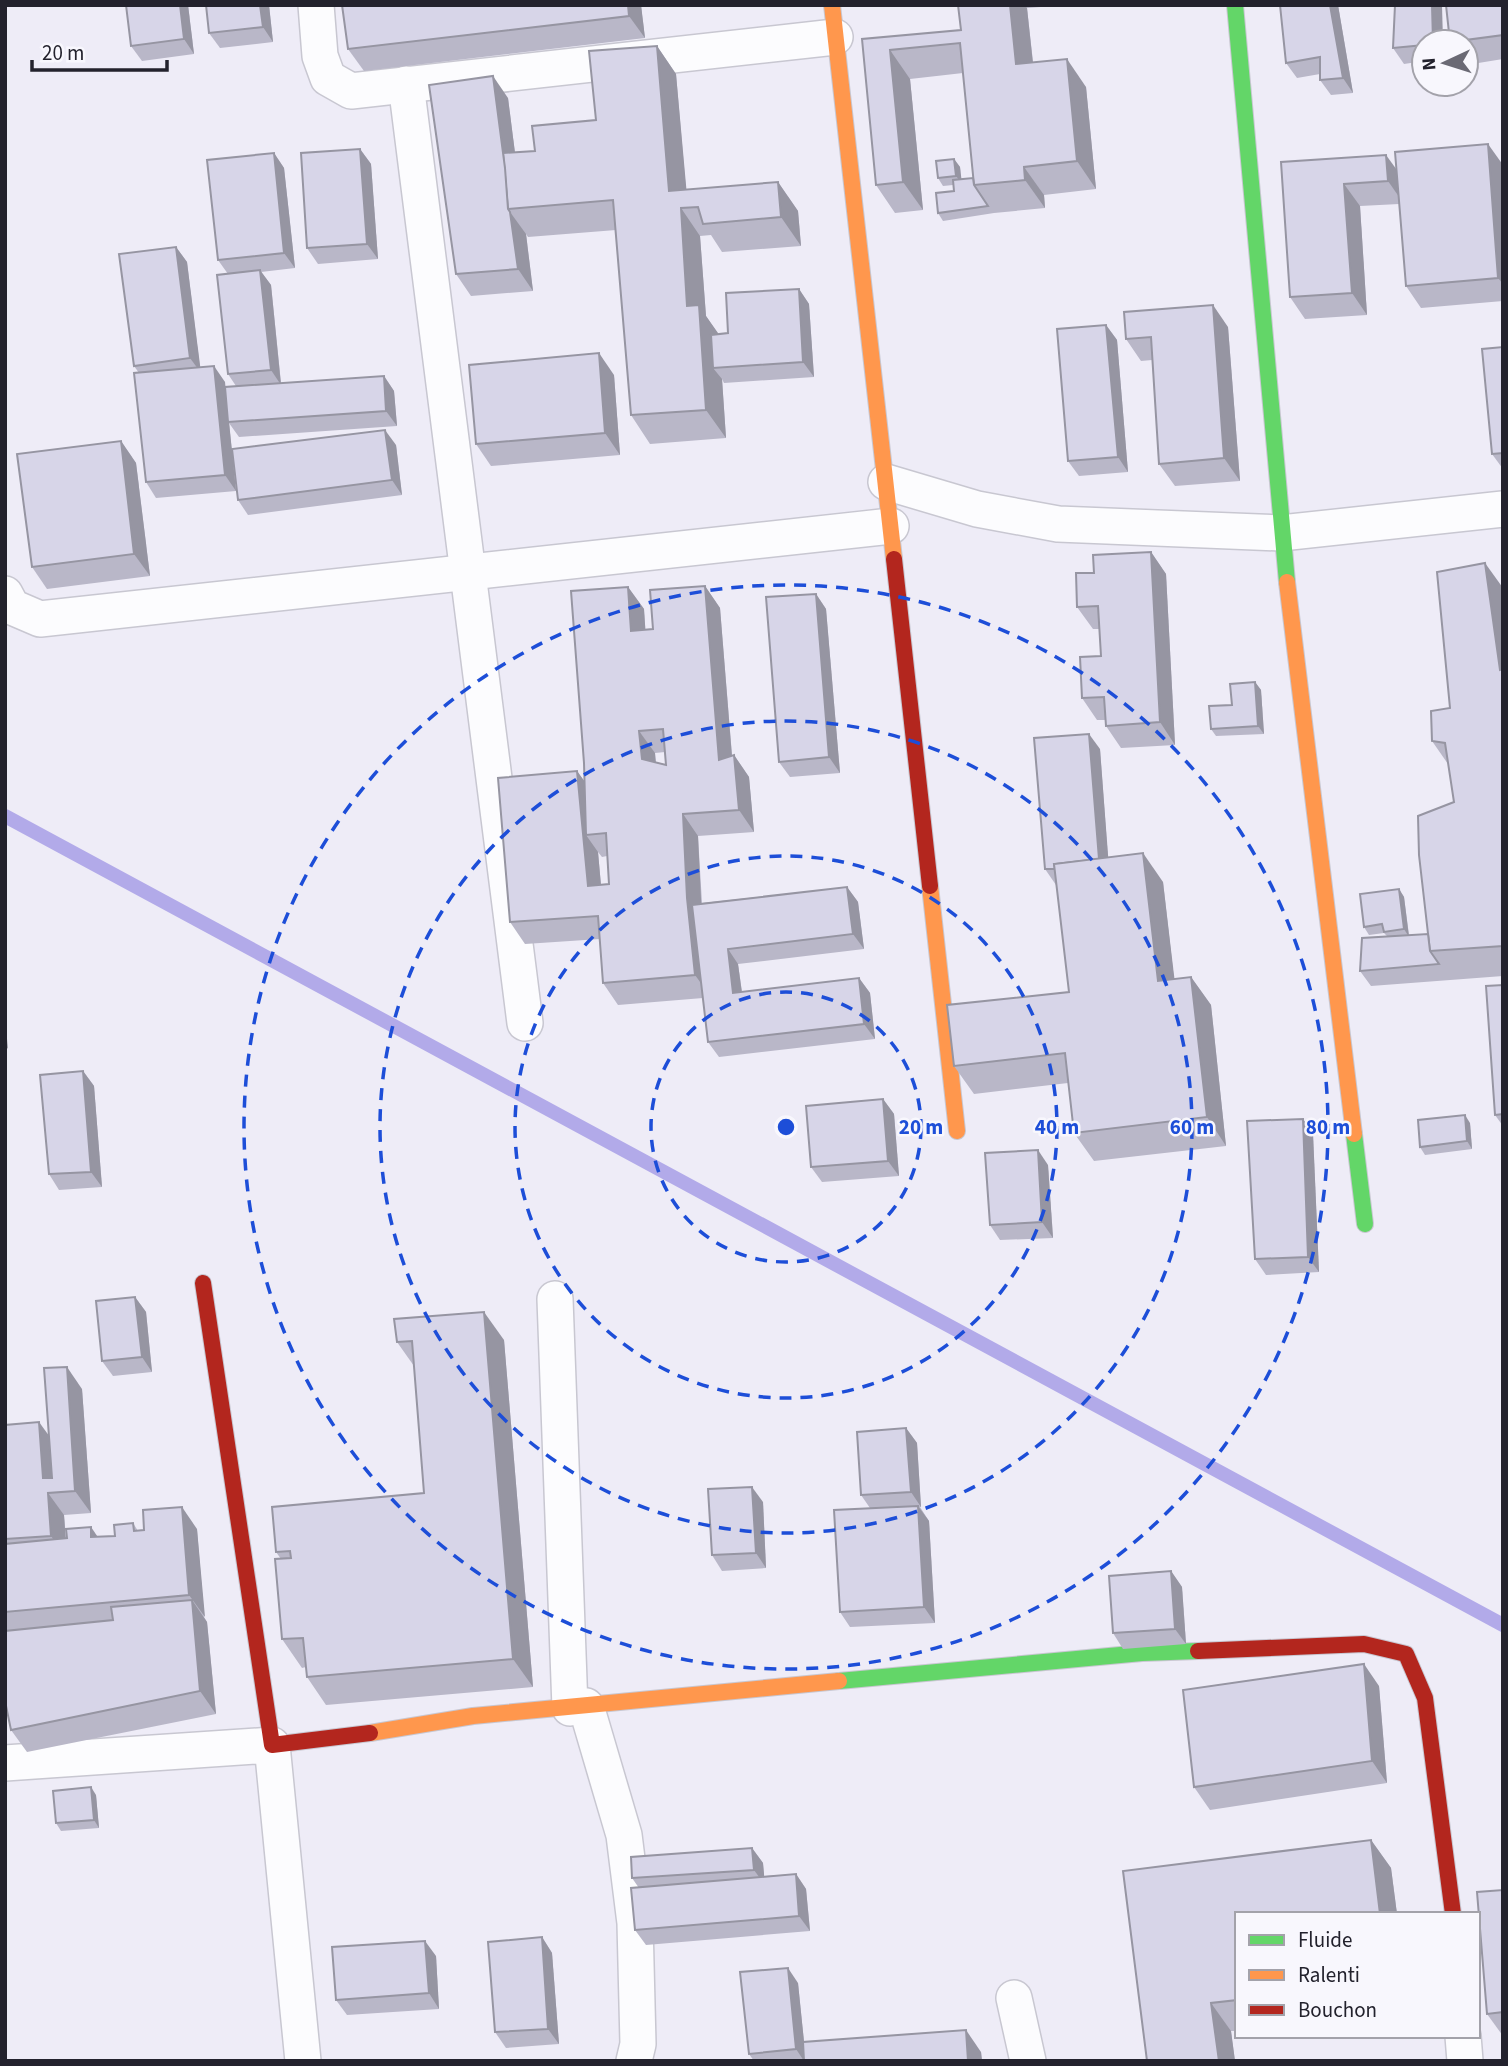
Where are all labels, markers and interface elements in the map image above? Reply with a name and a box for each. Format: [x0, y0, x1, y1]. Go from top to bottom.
scale bar [32, 28, 166, 72]
north arrow [1410, 28, 1480, 98]
text: 20 m [42, 38, 84, 68]
text: N [1416, 57, 1443, 71]
text: 20 m [899, 1112, 943, 1142]
text: 40 m [1035, 1112, 1079, 1142]
text: 60 m [1170, 1112, 1214, 1142]
text: 80 m [1306, 1112, 1350, 1142]
centre of rings [774, 1115, 798, 1139]
legend [1235, 1912, 1480, 2038]
text: Fluide [1298, 1925, 1352, 1955]
text: Ralenti [1298, 1960, 1360, 1990]
text: Bouchon [1298, 1995, 1377, 2025]

